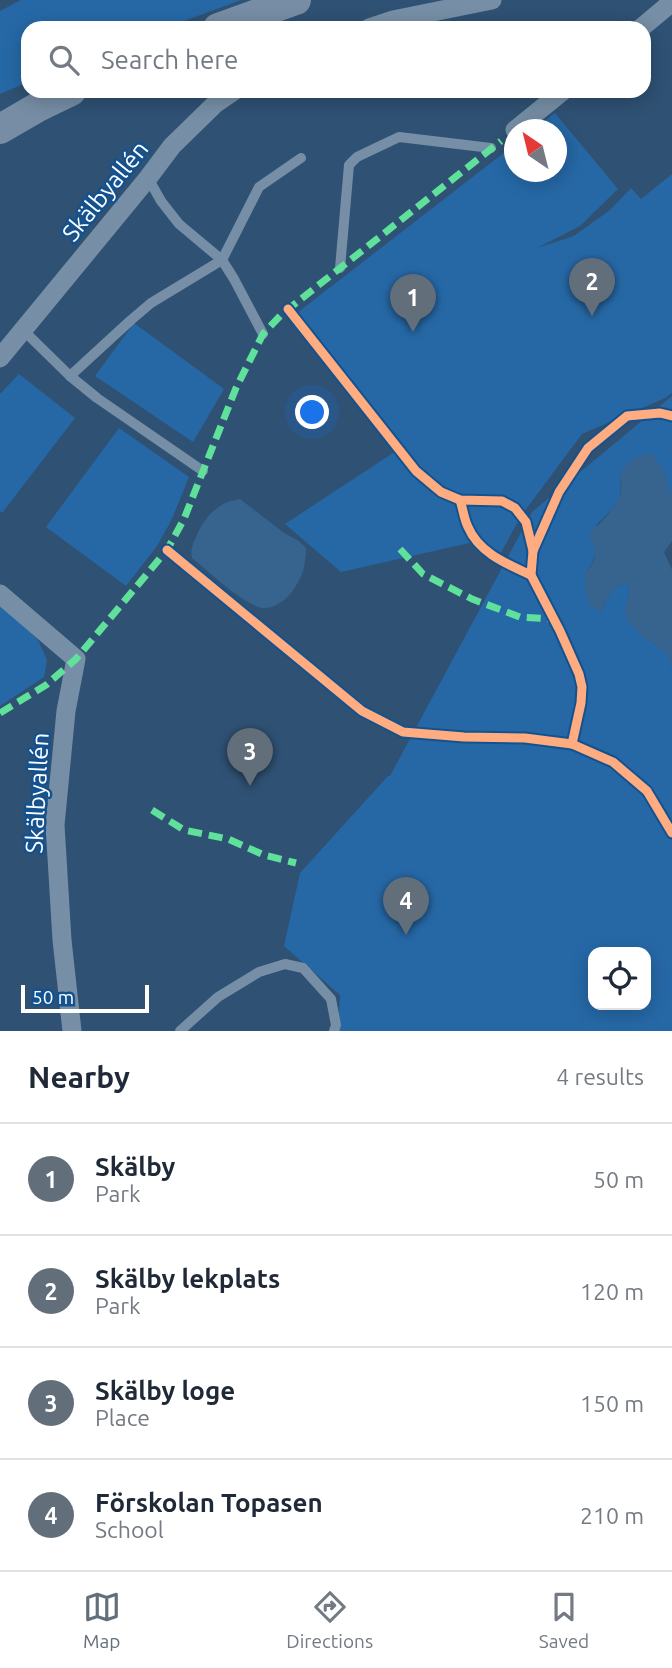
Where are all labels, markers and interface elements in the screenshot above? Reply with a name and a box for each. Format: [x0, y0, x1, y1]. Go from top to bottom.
search box [21, 21, 651, 98]
icon: search [45, 41, 83, 79]
text: Search here [101, 45, 238, 74]
north arrow [504, 119, 567, 182]
street label: Skälbyallén [57, 136, 153, 246]
pin: 2 [569, 258, 615, 316]
pin: 1 [390, 274, 436, 332]
your location [295, 395, 329, 429]
pin: 3 [227, 728, 273, 786]
street label: Skälbyallén [20, 732, 54, 854]
pin: 4 [383, 877, 429, 935]
map controls [588, 947, 651, 1010]
button: locate [588, 947, 651, 1010]
scale bar [21, 982, 149, 1014]
text: 50 m [32, 986, 74, 1008]
text: Nearby [28, 1060, 130, 1094]
text: 4 results [556, 1064, 644, 1089]
text: Skälby [95, 1152, 175, 1181]
text: 1 [45, 1167, 57, 1192]
text: 50 m [593, 1167, 644, 1192]
text: Park [95, 1181, 141, 1206]
text: Skälby lekplats [95, 1264, 280, 1293]
text: 2 [45, 1279, 57, 1304]
text: 120 m [580, 1279, 644, 1304]
text: Park [95, 1293, 141, 1318]
text: Skälby loge [95, 1376, 235, 1405]
text: 3 [45, 1391, 57, 1416]
text: 150 m [580, 1391, 644, 1416]
text: Place [95, 1405, 150, 1430]
text: Förskolan Topasen [95, 1488, 323, 1517]
text: 4 [45, 1503, 57, 1528]
text: 210 m [580, 1503, 644, 1528]
text: School [95, 1517, 164, 1542]
tab: Map [83, 1588, 121, 1652]
tab: Directions [286, 1588, 373, 1652]
tab: Saved [539, 1588, 589, 1652]

